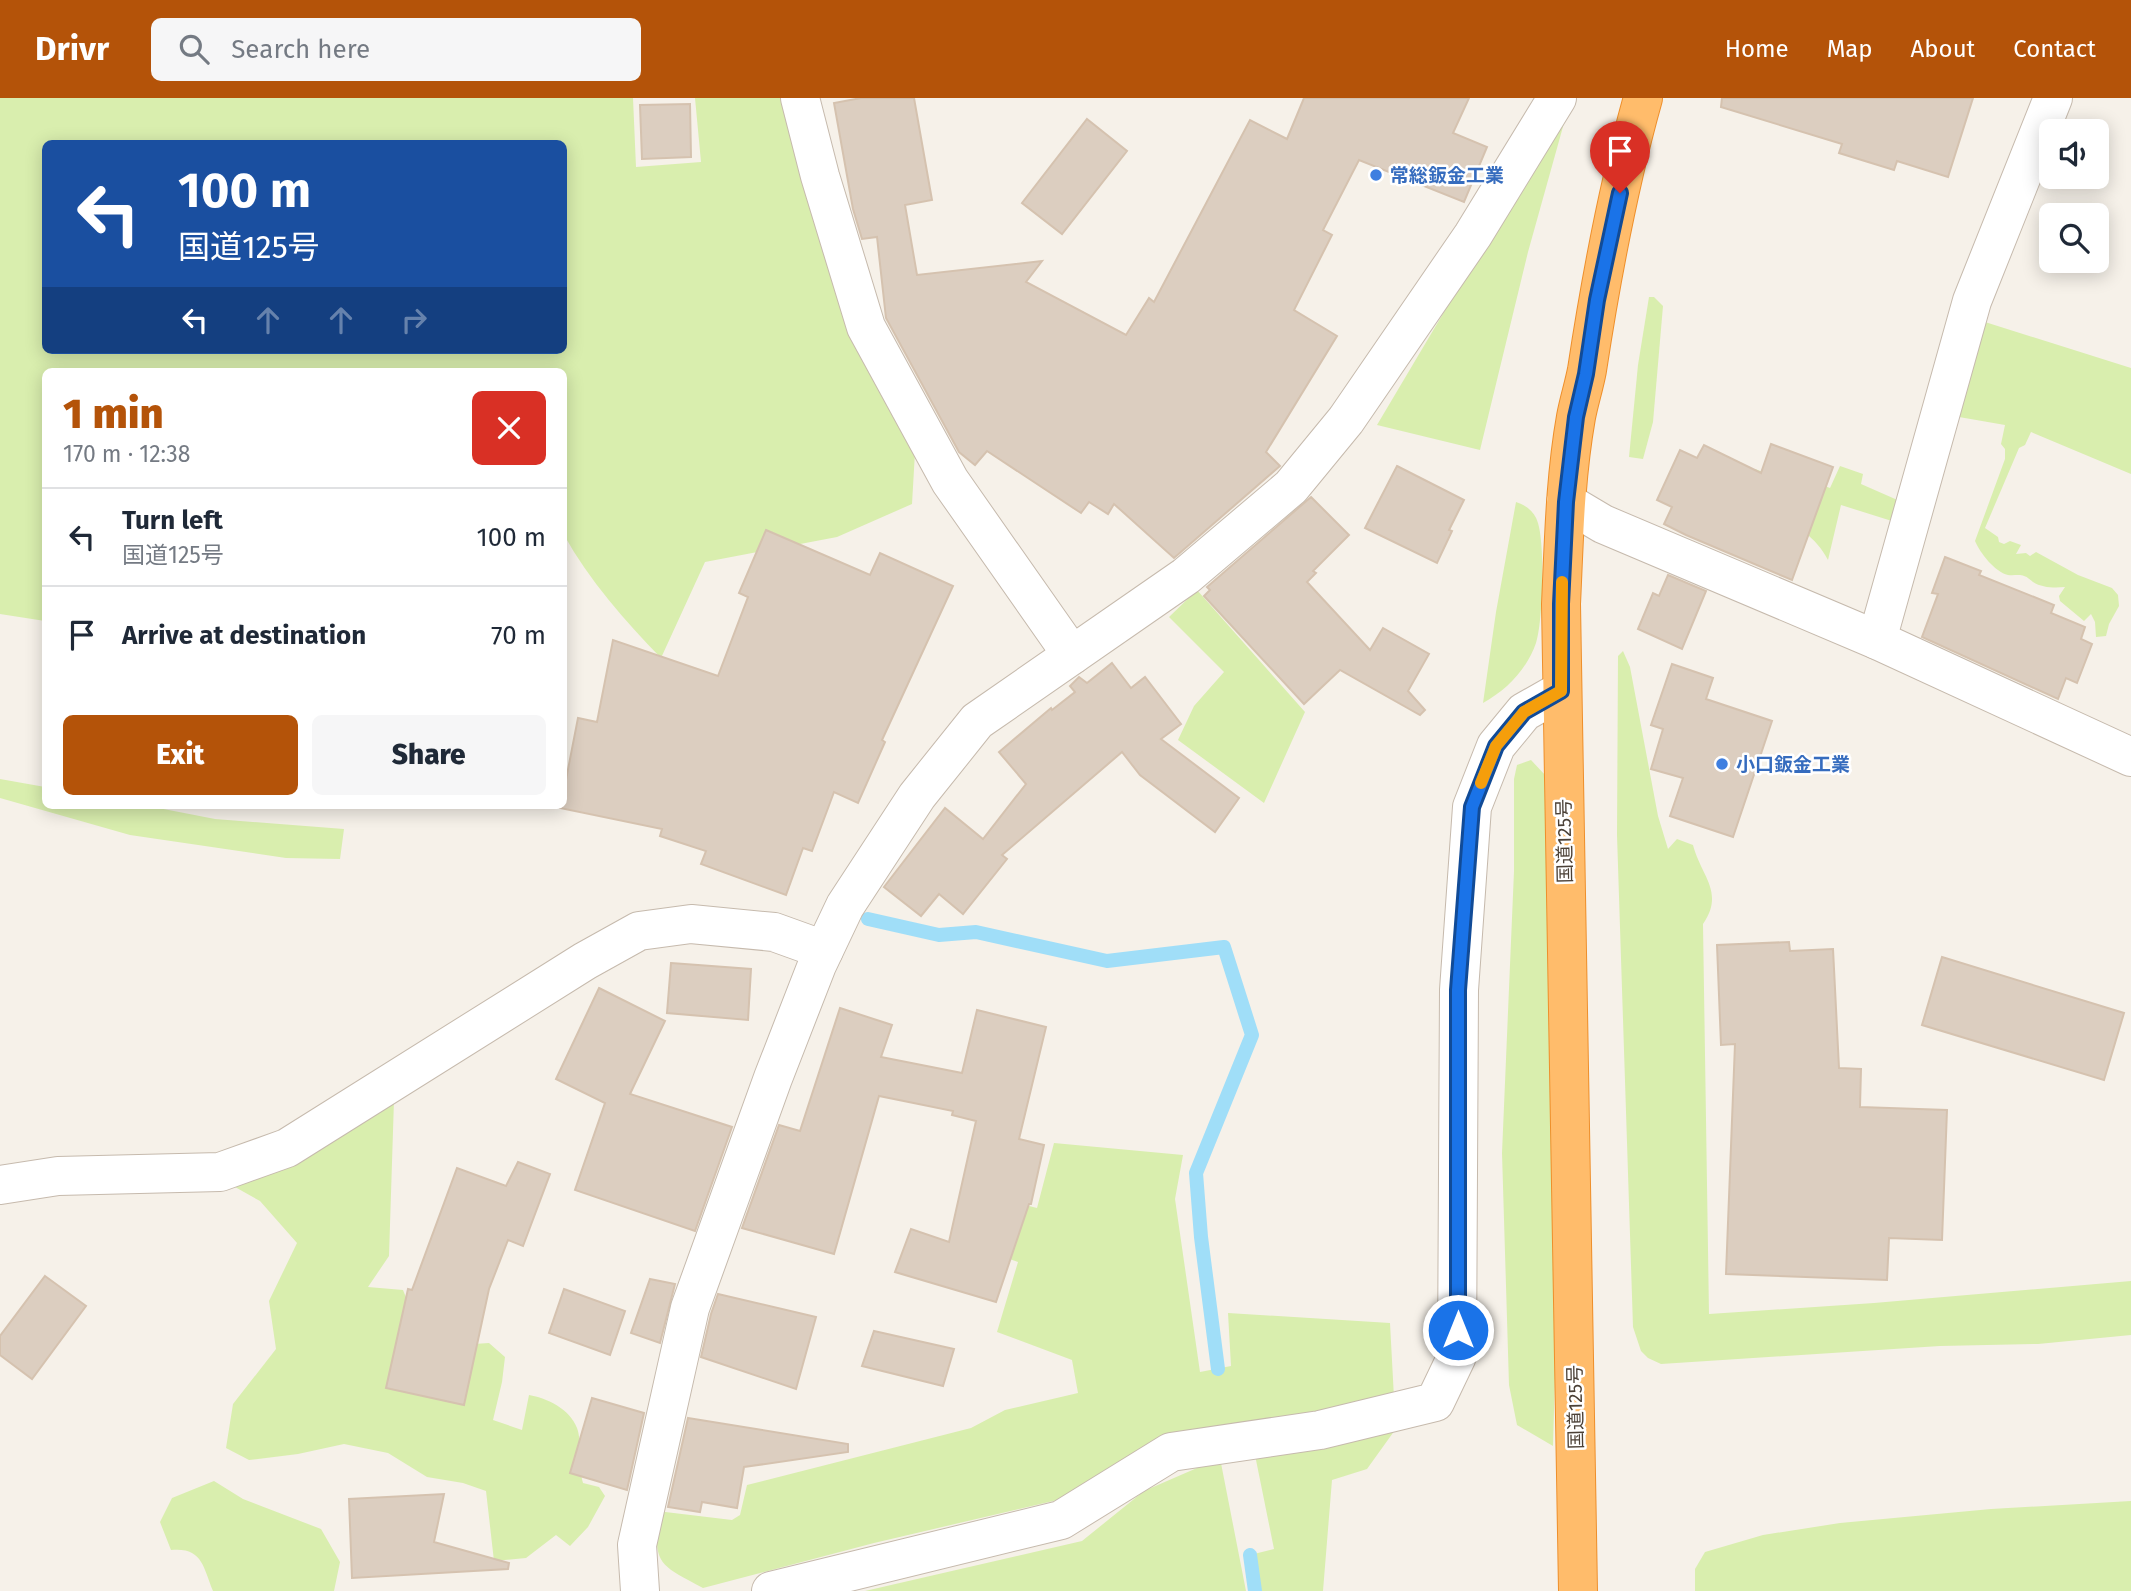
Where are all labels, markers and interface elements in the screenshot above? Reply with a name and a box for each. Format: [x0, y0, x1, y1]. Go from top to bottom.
search box [151, 18, 641, 81]
text: Drivr [35, 29, 109, 69]
icon: search [175, 30, 213, 68]
text: Search here [231, 34, 370, 65]
text: Home [1725, 35, 1789, 63]
text: Map [1827, 35, 1873, 63]
text: About [1911, 35, 1975, 63]
text: Contact [2013, 35, 2096, 63]
map controls [2039, 119, 2109, 273]
button: sound [2039, 119, 2109, 189]
pin [1590, 121, 1650, 193]
icon: arrive [1601, 132, 1639, 170]
text: 100 m [178, 161, 311, 220]
place label: 常総鈑金工業 [1390, 164, 1504, 187]
marker: 常総鈑金工業 [1368, 167, 1384, 183]
icon: left [63, 168, 154, 259]
button: search [2039, 203, 2109, 273]
text: 国道125号 [178, 228, 320, 266]
icon: left [176, 301, 214, 339]
icon: ahead [249, 301, 287, 339]
icon: ahead [322, 301, 360, 339]
icon: right [395, 301, 433, 339]
text: 1 min [63, 389, 164, 439]
button: close [472, 391, 546, 465]
text: 170 m · 12:38 [63, 440, 190, 468]
text: Turn left [122, 505, 223, 536]
icon: left [63, 518, 101, 556]
text: 100 m [477, 522, 546, 553]
text: 国道125号 [122, 541, 224, 569]
icon: arrive [63, 616, 101, 654]
text: Arrive at destination [122, 620, 366, 651]
text: 70 m [491, 620, 546, 651]
button: Exit [63, 715, 298, 795]
button: Share [312, 715, 546, 795]
place label: 小口鈑金工業 [1736, 753, 1850, 776]
marker: 小口鈑金工業 [1714, 756, 1730, 772]
street label: 国道125号 [1552, 799, 1577, 883]
position arrow [1421, 1293, 1495, 1367]
street label: 国道125号 [1563, 1365, 1588, 1449]

